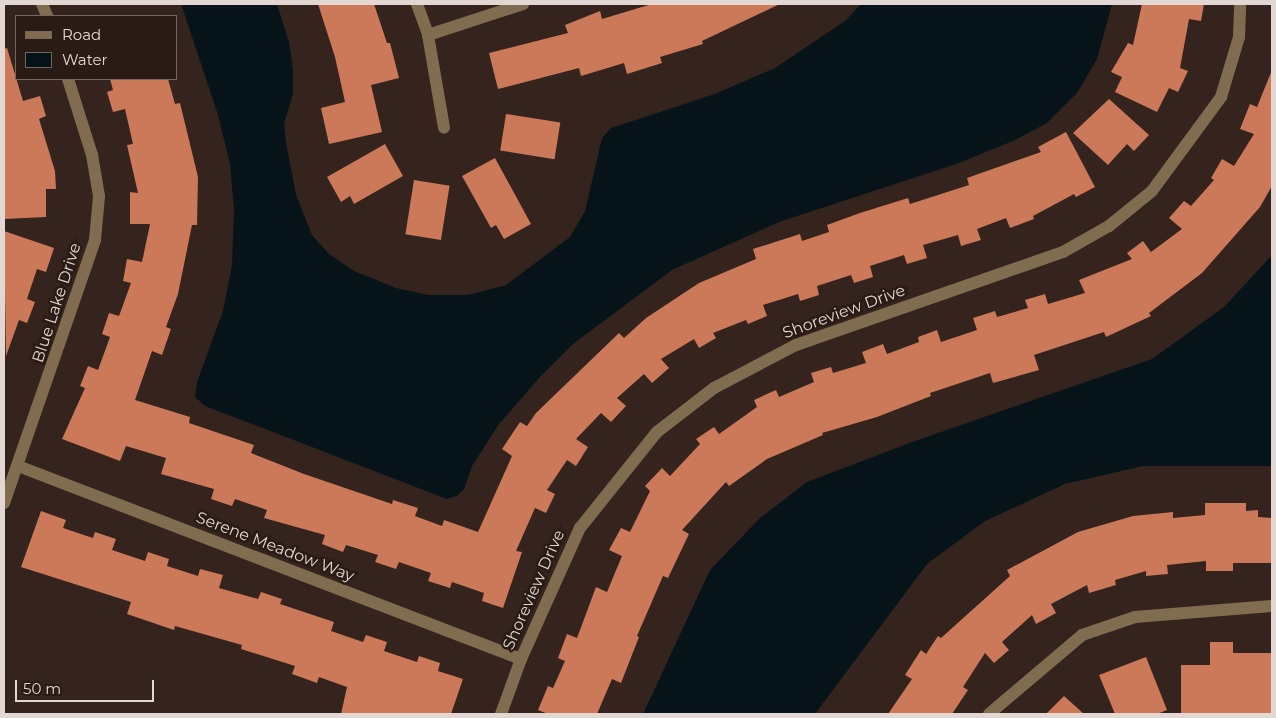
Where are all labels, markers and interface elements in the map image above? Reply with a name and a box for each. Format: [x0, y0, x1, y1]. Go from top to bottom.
legend [15, 15, 178, 80]
text: Road [62, 25, 101, 44]
text: Water [62, 50, 108, 69]
street label: Blue Lake Drive [29, 241, 85, 365]
street label: Shoreview Drive [780, 281, 908, 343]
street label: Serene Meadow Way [193, 508, 357, 586]
street label: Shoreview Drive [499, 527, 569, 653]
scale bar [18, 670, 156, 702]
text: 50 m [23, 679, 61, 698]

